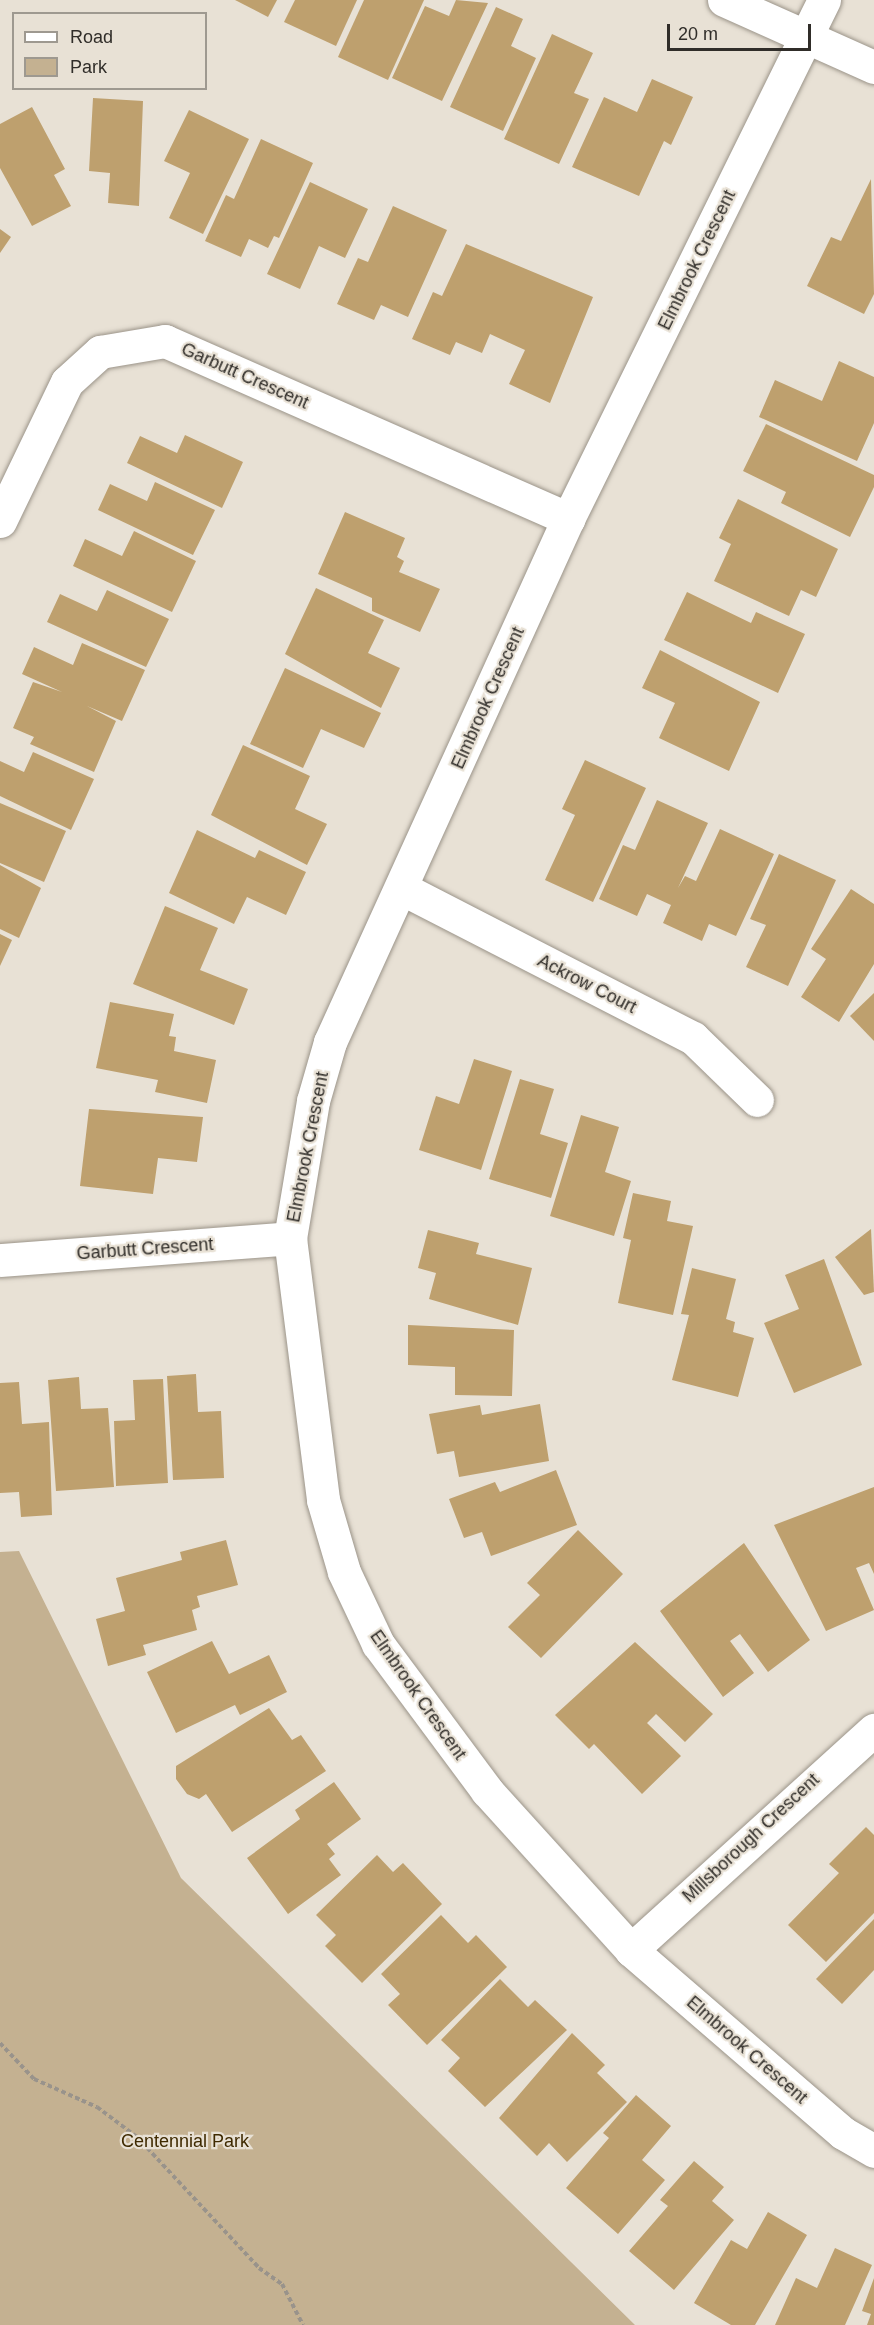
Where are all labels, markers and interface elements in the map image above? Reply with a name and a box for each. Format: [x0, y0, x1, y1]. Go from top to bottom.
legend [12, 12, 207, 90]
scale bar [670, 12, 814, 50]
text: 20 m [678, 24, 718, 44]
text: Road [70, 27, 113, 47]
text: Park [70, 57, 107, 77]
street label: Elmbrook Crescent [654, 186, 740, 334]
street label: Garbutt Crescent [178, 338, 312, 414]
street label: Elmbrook Crescent [447, 624, 529, 772]
street label: Ackrow Court [534, 950, 640, 1018]
street label: Elmbrook Crescent [283, 1070, 333, 1224]
street label: Garbutt Crescent [76, 1233, 214, 1265]
street label: Elmbrook Crescent [365, 1626, 471, 1764]
street label: Millsborough Crescent [678, 1769, 824, 1907]
street label: Elmbrook Crescent [682, 1992, 812, 2108]
park label: Centennial Park [121, 2130, 249, 2152]

